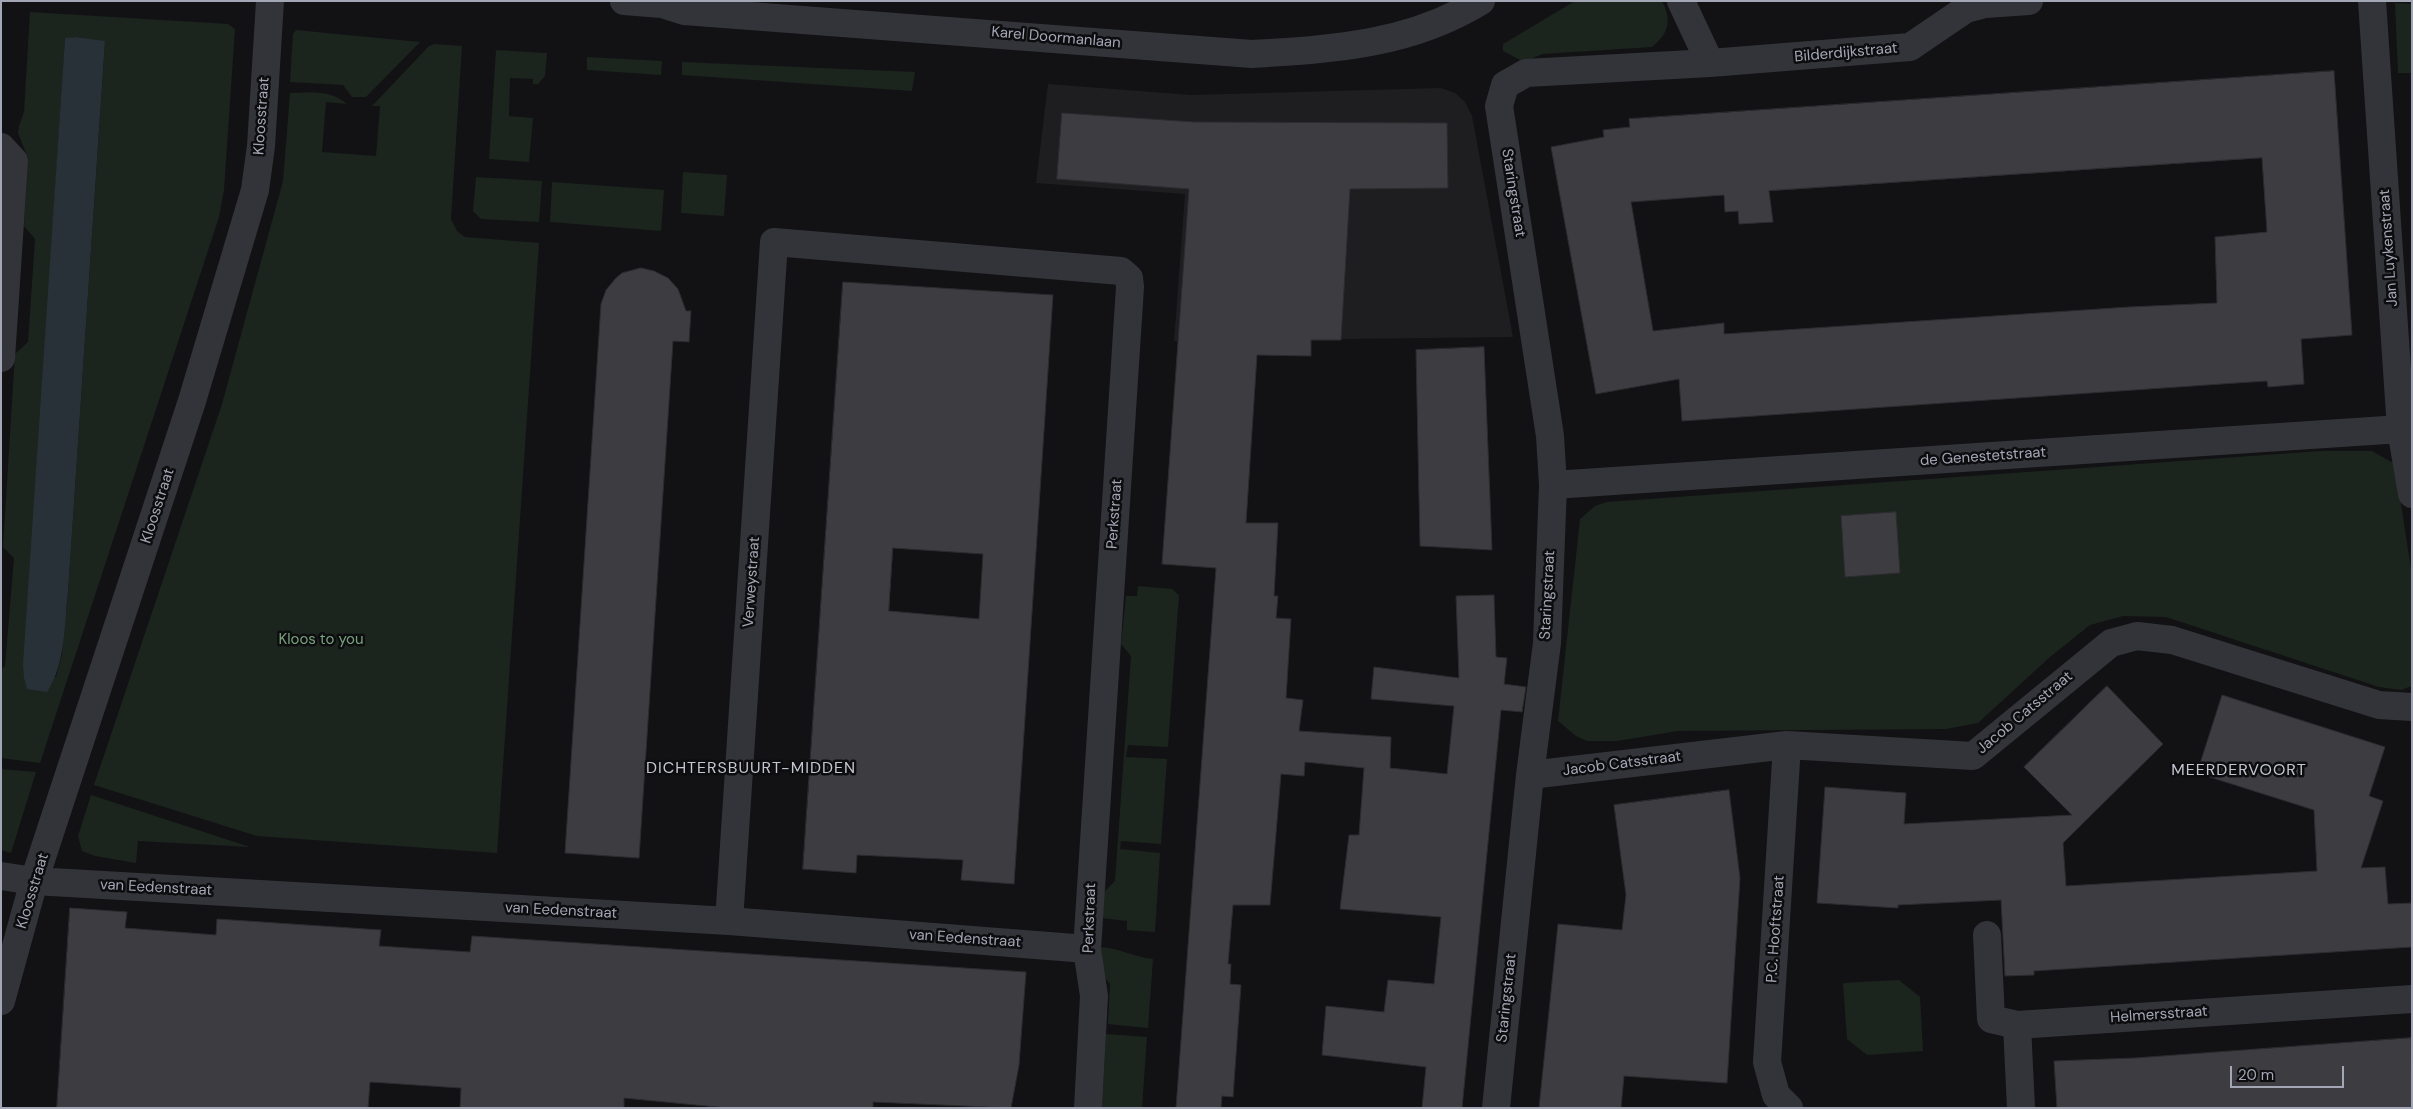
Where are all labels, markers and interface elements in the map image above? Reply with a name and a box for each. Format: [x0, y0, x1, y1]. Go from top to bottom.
street label: Karel Doormanlaan [991, 23, 1121, 53]
street label: Bilderdijkstraat [1794, 40, 1898, 66]
street label: Kloosstraat [250, 76, 274, 156]
street label: Staringstraat [1497, 147, 1529, 239]
street label: Jan Luykenstraat [2376, 189, 2402, 307]
street label: de Genestetstraat [1919, 444, 2047, 470]
street label: Kloosstraat [137, 466, 179, 546]
street label: Perkstraat [1104, 478, 1126, 550]
street label: Verweystraat [740, 536, 764, 628]
street label: Staringstraat [1537, 550, 1559, 640]
park label: Kloos to you [278, 631, 364, 649]
street label: Jacob Catsstraat [1974, 668, 2076, 758]
street label: Jacob Catsstraat [1562, 748, 1682, 780]
district label: DICHTERSBUURT-MIDDEN [643, 759, 859, 779]
district label: MEERDERVOORT [2170, 761, 2308, 781]
street label: Kloosstraat [13, 851, 53, 931]
street label: P.C. Hooftstraat [1763, 875, 1789, 983]
street label: van Eedenstraat [99, 876, 213, 900]
street label: Perkstraat [1080, 883, 1100, 953]
street label: van Eedenstraat [504, 899, 618, 923]
street label: van Eedenstraat [908, 926, 1022, 952]
street label: Staringstraat [1493, 953, 1521, 1043]
street label: Helmersstraat [2110, 1003, 2208, 1027]
scale bar [2233, 1056, 2347, 1088]
text: 20 m [2238, 1065, 2274, 1085]

